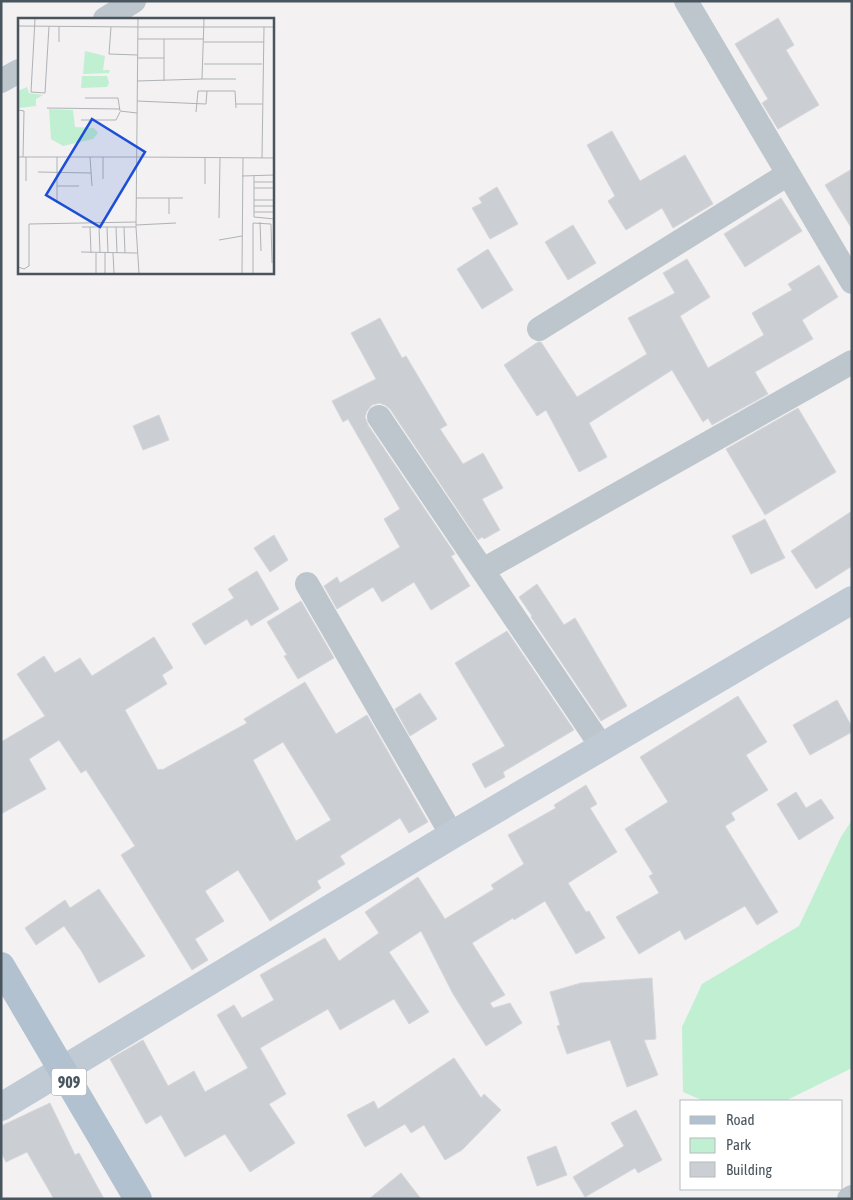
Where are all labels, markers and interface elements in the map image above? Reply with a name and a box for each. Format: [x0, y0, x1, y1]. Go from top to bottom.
inset map [18, 18, 274, 274]
road number: 909 [52, 1068, 86, 1096]
legend [680, 1100, 843, 1190]
text: Road [726, 1111, 755, 1128]
text: Park [726, 1136, 751, 1153]
text: Building [726, 1161, 772, 1178]

